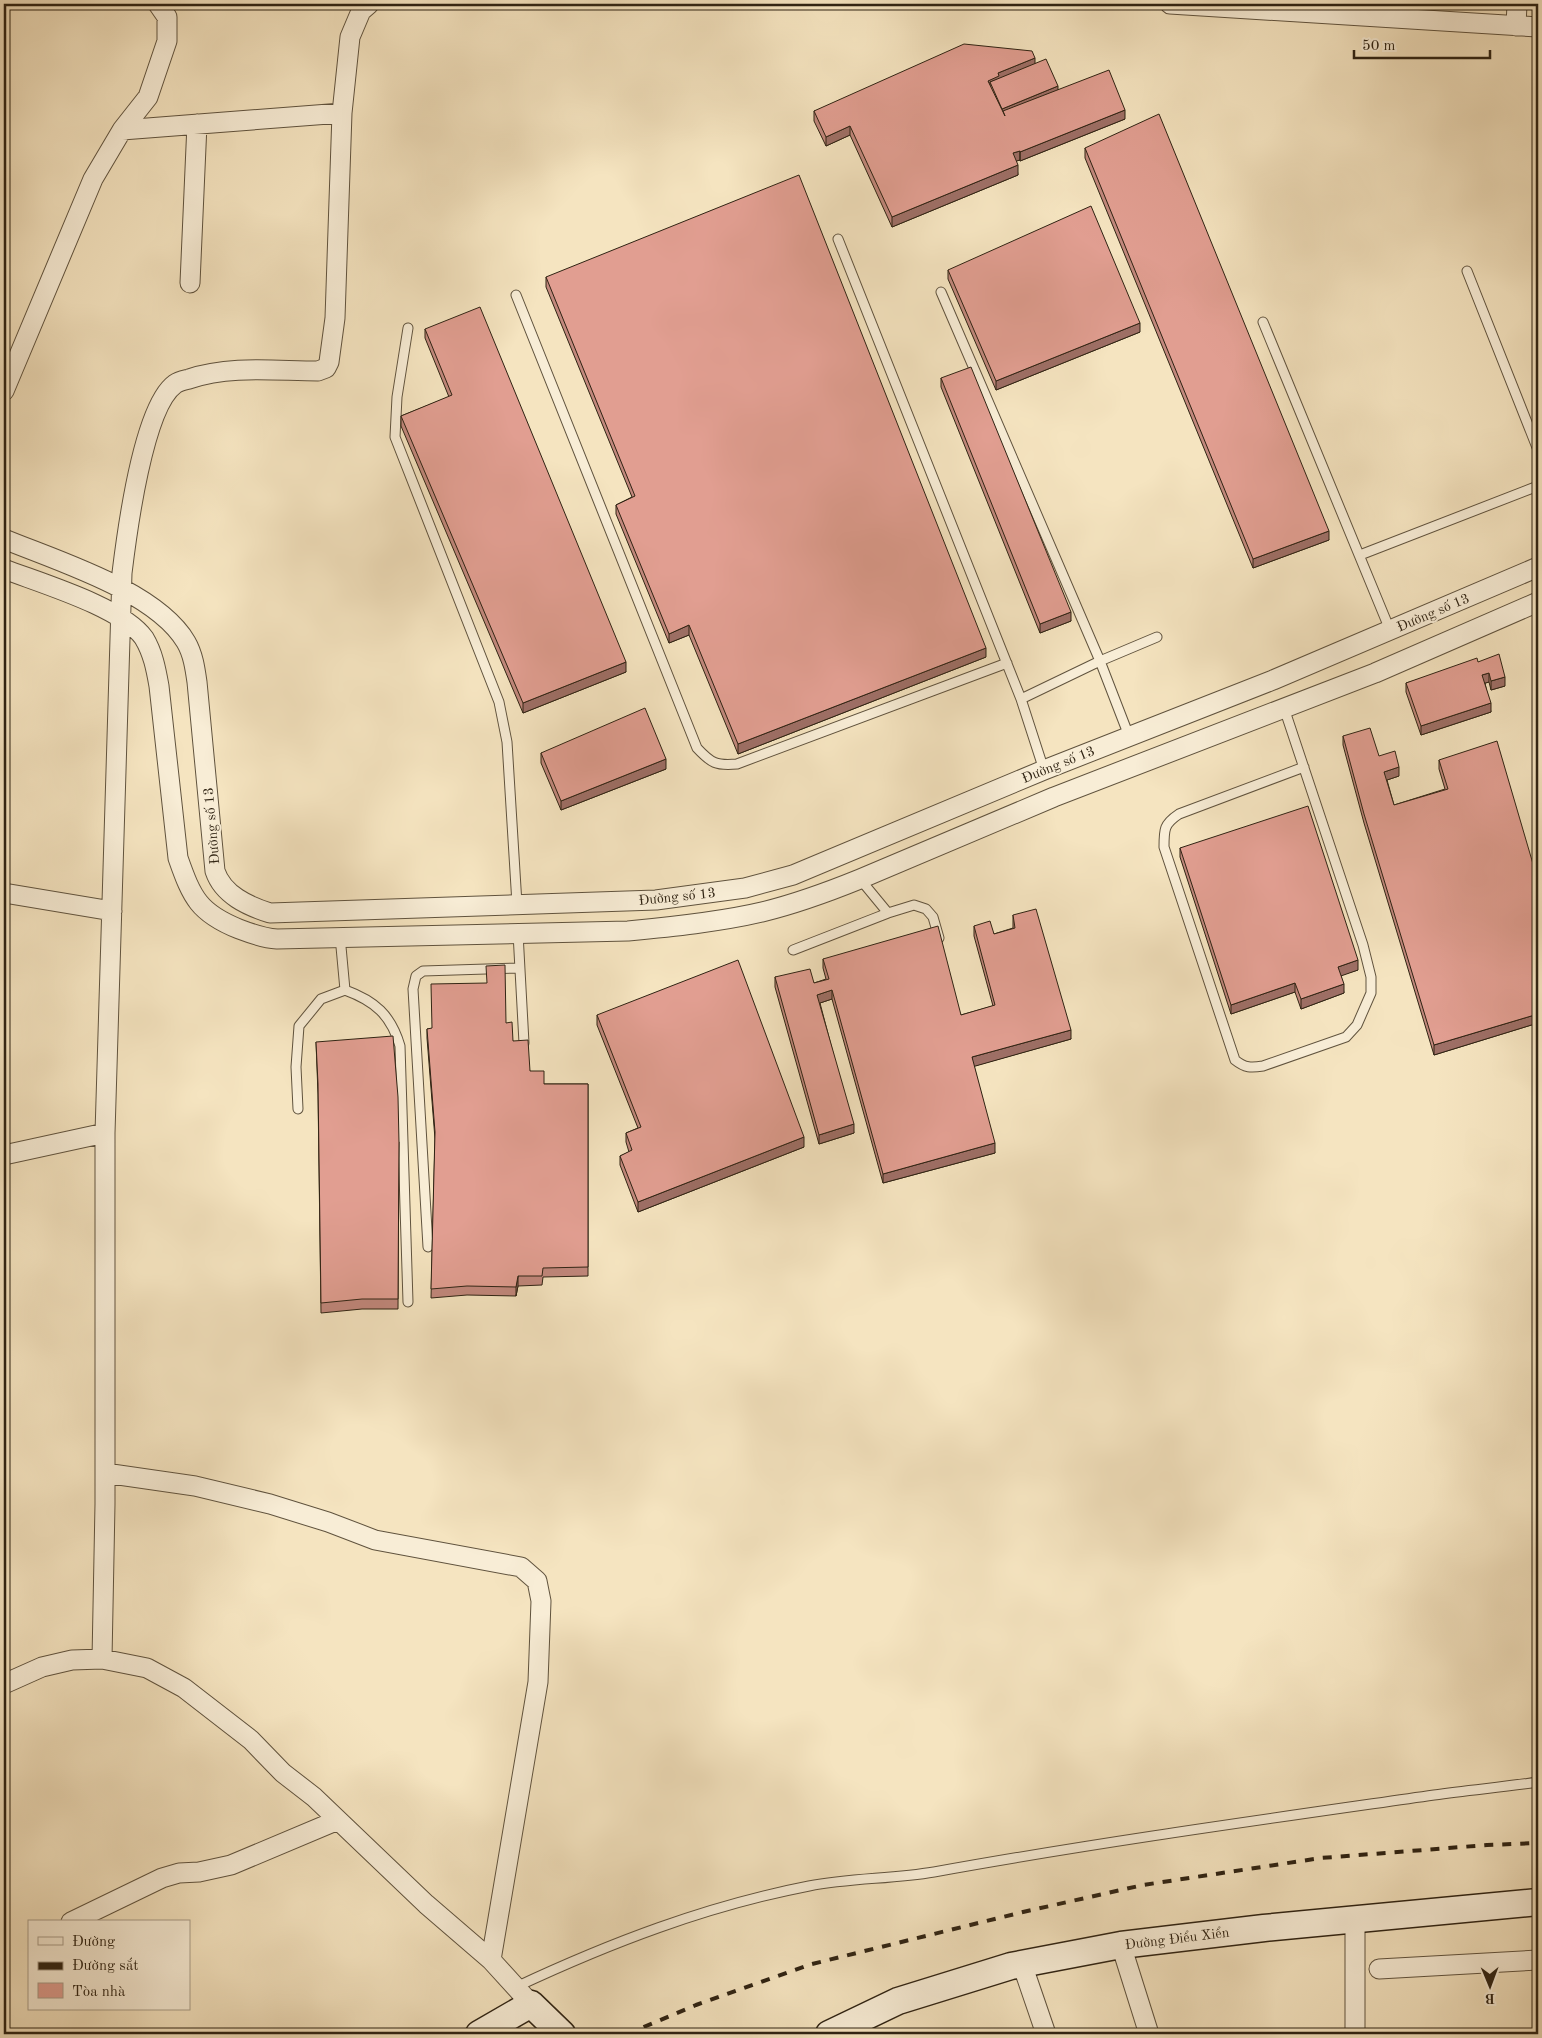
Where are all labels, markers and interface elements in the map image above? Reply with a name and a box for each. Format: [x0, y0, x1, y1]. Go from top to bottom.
scale bar [1354, 28, 1491, 60]
text: 50 m [1362, 39, 1396, 54]
street label: Đường số 13 [1395, 590, 1472, 634]
street label: Đường số 13 [1019, 743, 1097, 786]
street label: Đường số 13 [201, 787, 222, 865]
street label: Đường số 13 [638, 885, 716, 908]
legend [28, 1920, 190, 2010]
street label: Đường Điểu Xiển [1124, 1924, 1230, 1952]
text: Đường [72, 1935, 115, 1950]
text: Đường sắt [72, 1957, 139, 1974]
north arrow [1464, 1960, 1514, 2010]
text: Tòa nhà [72, 1985, 126, 2000]
text: B [1485, 1991, 1495, 2005]

